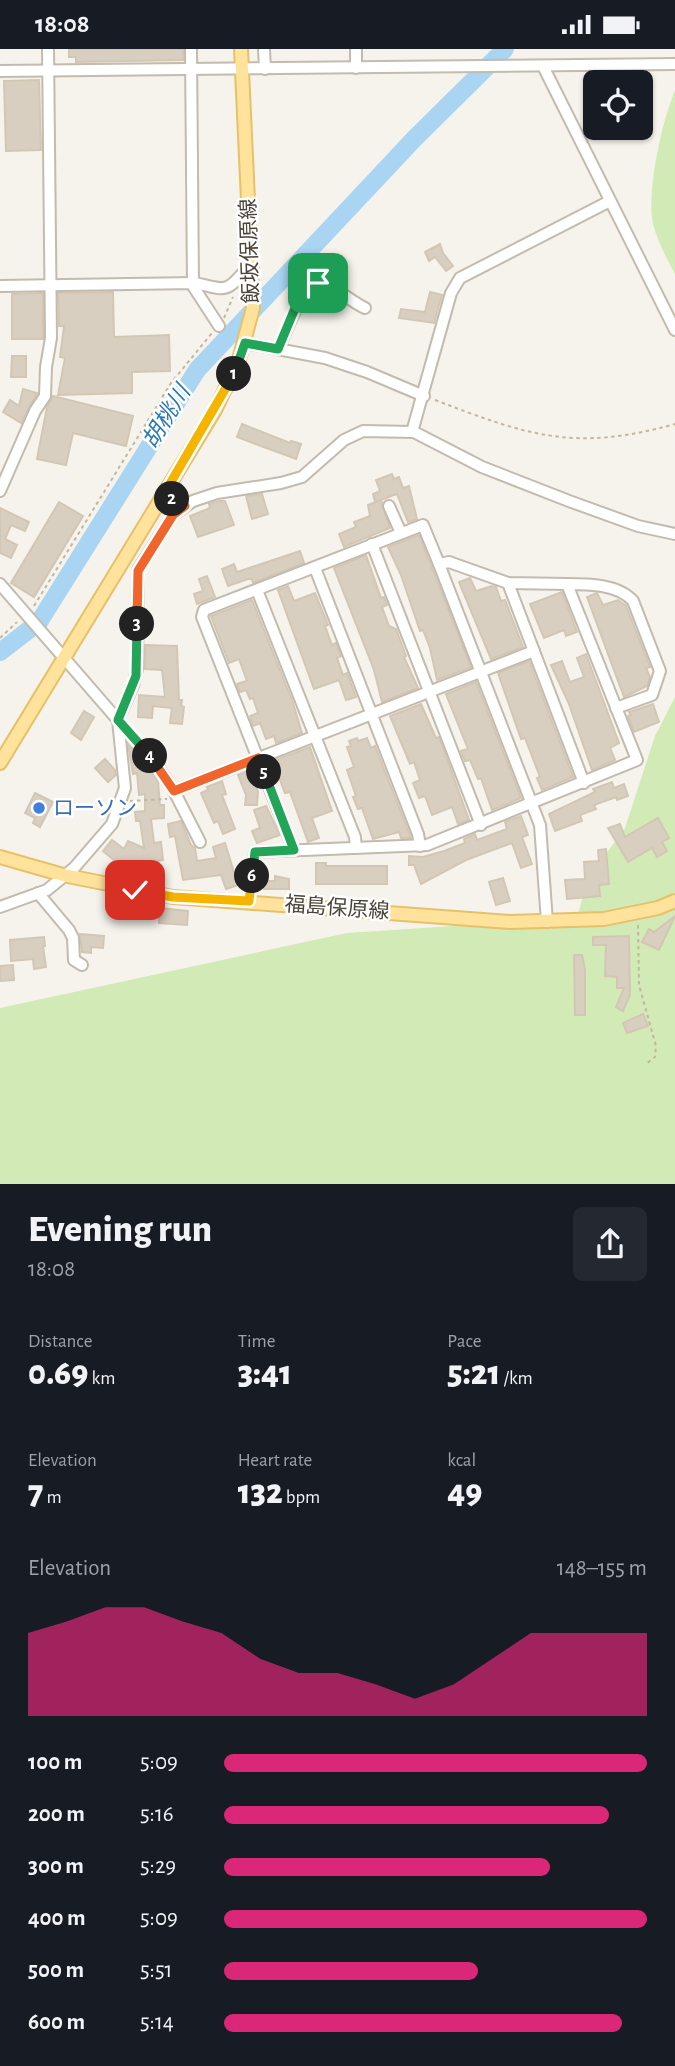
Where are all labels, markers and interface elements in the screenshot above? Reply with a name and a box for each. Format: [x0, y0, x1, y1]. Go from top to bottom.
text: 18:08 [35, 11, 90, 37]
map controls [583, 70, 653, 140]
button: locate [583, 70, 653, 140]
street label: 飯坂保原線 [237, 198, 262, 304]
pin [288, 253, 348, 313]
icon: arrive [299, 264, 337, 302]
pin: 1 [216, 357, 252, 391]
text: 1 [230, 364, 237, 383]
water label: 胡桃川 [137, 378, 197, 452]
pin: 2 [154, 482, 190, 517]
text: 2 [167, 489, 176, 508]
pin: 3 [120, 607, 154, 641]
text: 3 [132, 614, 141, 633]
pin: 4 [132, 739, 168, 773]
text: 4 [145, 746, 154, 765]
pin: 5 [246, 755, 282, 789]
text: 5 [259, 762, 268, 781]
place label: ローソン [53, 798, 137, 819]
marker: ローソン [31, 800, 47, 816]
pin: 6 [234, 859, 270, 893]
pin [105, 860, 165, 920]
text: 6 [247, 866, 256, 885]
icon: check [116, 871, 154, 909]
street label: 福島保原線 [284, 893, 390, 922]
button: share [573, 1207, 647, 1281]
text: Evening run [28, 1211, 212, 1249]
text: 18:08 [28, 1258, 75, 1281]
text: Distance [28, 1332, 92, 1351]
text: Time [238, 1332, 276, 1351]
text: Pace [447, 1332, 482, 1351]
text: 0.69 [28, 1356, 88, 1391]
text: 3:41 [238, 1356, 292, 1391]
text: 5:21 [447, 1356, 500, 1391]
text: km [88, 1369, 115, 1388]
text: /km [500, 1369, 533, 1388]
text: Elevation [28, 1451, 97, 1470]
text: Heart rate [238, 1451, 312, 1470]
text: kcal [447, 1451, 476, 1470]
text: 7 [28, 1475, 43, 1510]
text: 132 [238, 1475, 283, 1510]
text: 49 [447, 1475, 482, 1510]
text: m [43, 1488, 62, 1507]
text: bpm [283, 1488, 320, 1507]
text: Elevation [28, 1557, 111, 1580]
text: 148–155 m [557, 1557, 647, 1580]
text: 100 m [28, 1751, 82, 1774]
text: 5:09 [140, 1751, 178, 1774]
text: 200 m [28, 1803, 85, 1826]
text: 5:16 [140, 1803, 174, 1826]
text: 300 m [28, 1855, 84, 1878]
text: 5:29 [140, 1855, 176, 1878]
text: 400 m [28, 1907, 86, 1930]
text: 5:09 [140, 1907, 178, 1930]
text: 500 m [28, 1959, 84, 1982]
text: 5:51 [140, 1959, 172, 1982]
text: 600 m [28, 2011, 85, 2034]
text: 5:14 [140, 2011, 174, 2034]

